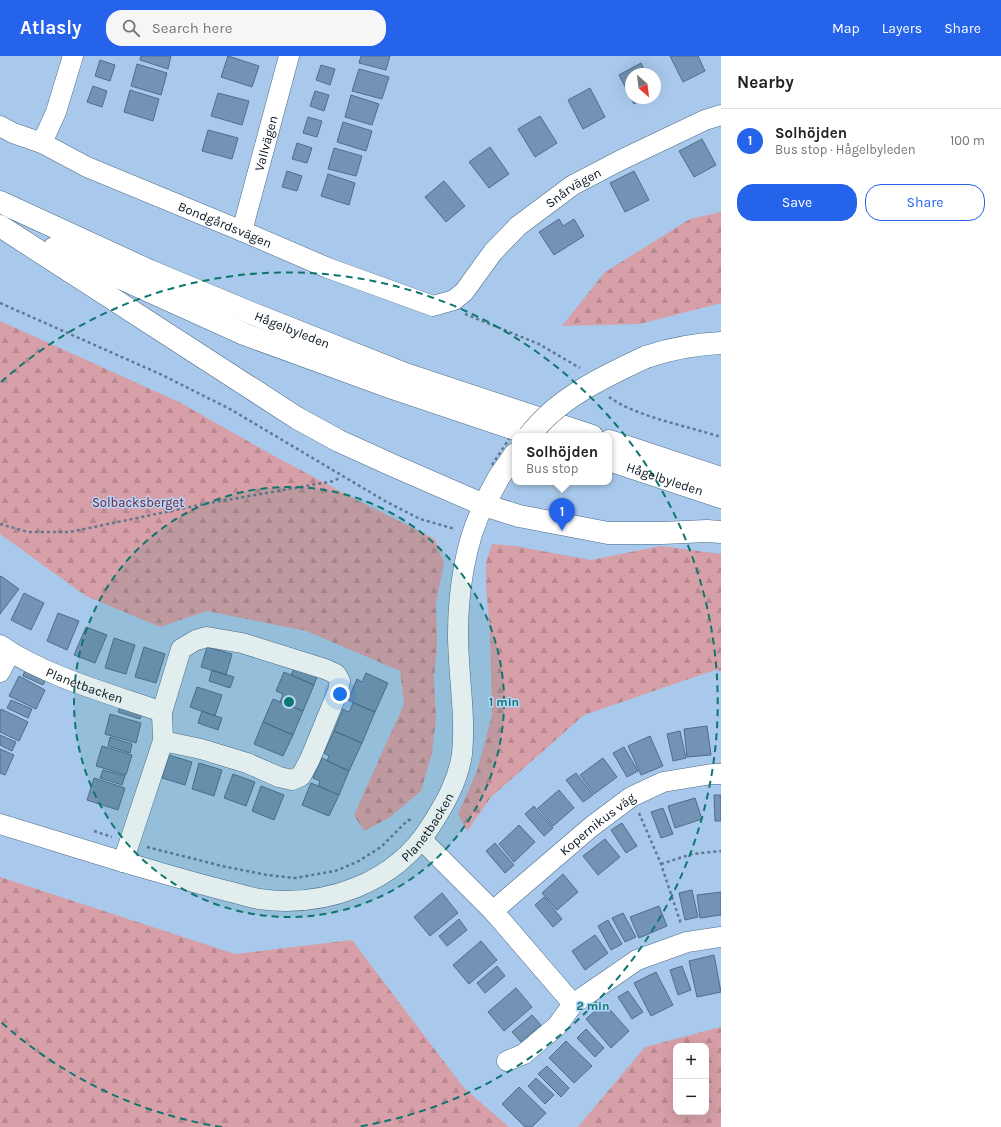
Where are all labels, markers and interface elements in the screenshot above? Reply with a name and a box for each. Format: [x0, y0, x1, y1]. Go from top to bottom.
search box [106, 10, 386, 46]
text: Atlasly [20, 17, 82, 39]
icon: search [120, 17, 142, 39]
text: Search here [152, 19, 232, 37]
text: Map [832, 20, 860, 37]
text: Layers [882, 20, 922, 37]
text: Share [944, 20, 981, 37]
north arrow [625, 68, 661, 104]
text: Nearby [737, 72, 794, 92]
street label: Vallvägen [251, 114, 280, 173]
text: Solhöjden [775, 124, 847, 142]
text: 1 [748, 133, 752, 148]
text: 100 m [950, 133, 985, 148]
text: Bus stop · Hågelbyleden [775, 142, 916, 157]
street label: Snårvägen [542, 164, 603, 211]
button: Save [737, 184, 857, 221]
button: Share [865, 184, 985, 221]
street label: Bondgårdsvägen [176, 198, 274, 251]
street label: Hågelbyleden [252, 308, 332, 351]
popup [512, 433, 612, 485]
text: Solhöjden [526, 443, 598, 461]
street label: Hågelbyleden [625, 459, 705, 498]
text: Bus stop [526, 461, 578, 476]
park label: Solbacksberget [92, 495, 184, 510]
pin: 1 [549, 498, 575, 531]
street label: Planetbacken [44, 664, 125, 706]
your location [330, 684, 350, 704]
centre of rings [282, 695, 296, 709]
text: 1 min [489, 695, 519, 709]
street label: Kopernikus väg [556, 789, 638, 858]
street label: Planetbacken [398, 790, 456, 864]
text: 2 min [576, 999, 610, 1013]
map controls [673, 1043, 709, 1115]
button: + [673, 1043, 709, 1079]
button: − [673, 1079, 709, 1115]

